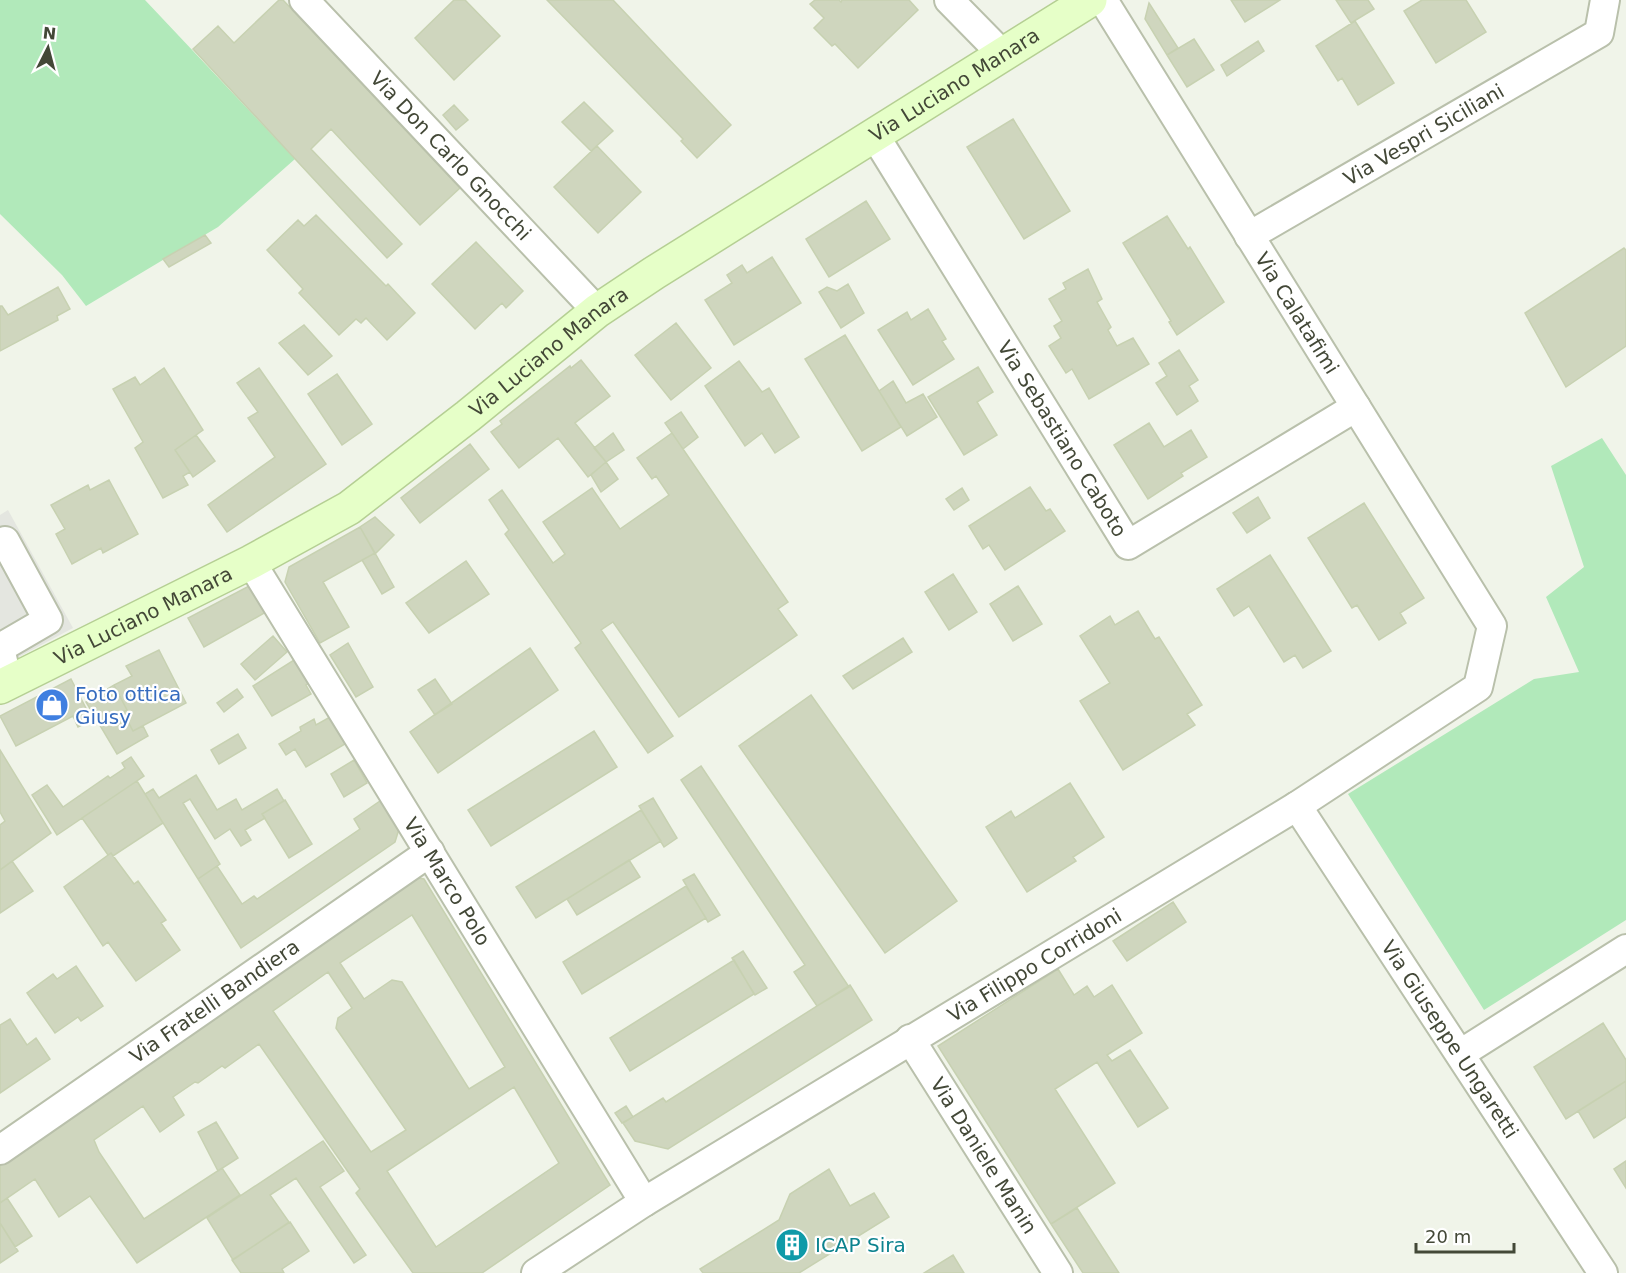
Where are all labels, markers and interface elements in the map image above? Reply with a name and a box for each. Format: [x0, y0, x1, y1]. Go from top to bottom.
north arrow [18, 18, 78, 78]
text: N [42, 23, 57, 44]
street label: Via Luciano Manara [865, 23, 1044, 147]
street label: Via Don Carlo Gnocchi [365, 66, 536, 245]
street label: Via Vespri Siciliani [1339, 79, 1508, 191]
street label: Via Calatafimi [1250, 248, 1344, 378]
street label: Via Luciano Manara [465, 282, 633, 422]
street label: Via Sebastiano Caboto [993, 336, 1132, 541]
street label: Via Luciano Manara [50, 561, 236, 670]
place label: Foto ottica Giusy [75, 682, 181, 729]
shop icon: Foto ottica Giusy [34, 687, 70, 723]
street label: Via Marco Polo [399, 813, 496, 950]
street label: Via Filippo Corridoni [943, 903, 1126, 1027]
street label: Via Fratelli Bandiera [125, 934, 304, 1068]
street label: Via Giuseppe Ungaretti [1376, 936, 1523, 1143]
street label: Via Daniele Manin [925, 1073, 1042, 1238]
scale bar [1416, 1216, 1514, 1254]
text: 20 m [1425, 1226, 1471, 1247]
building icon: ICAP Sira [774, 1227, 810, 1263]
place label: ICAP Sira [815, 1233, 906, 1257]

